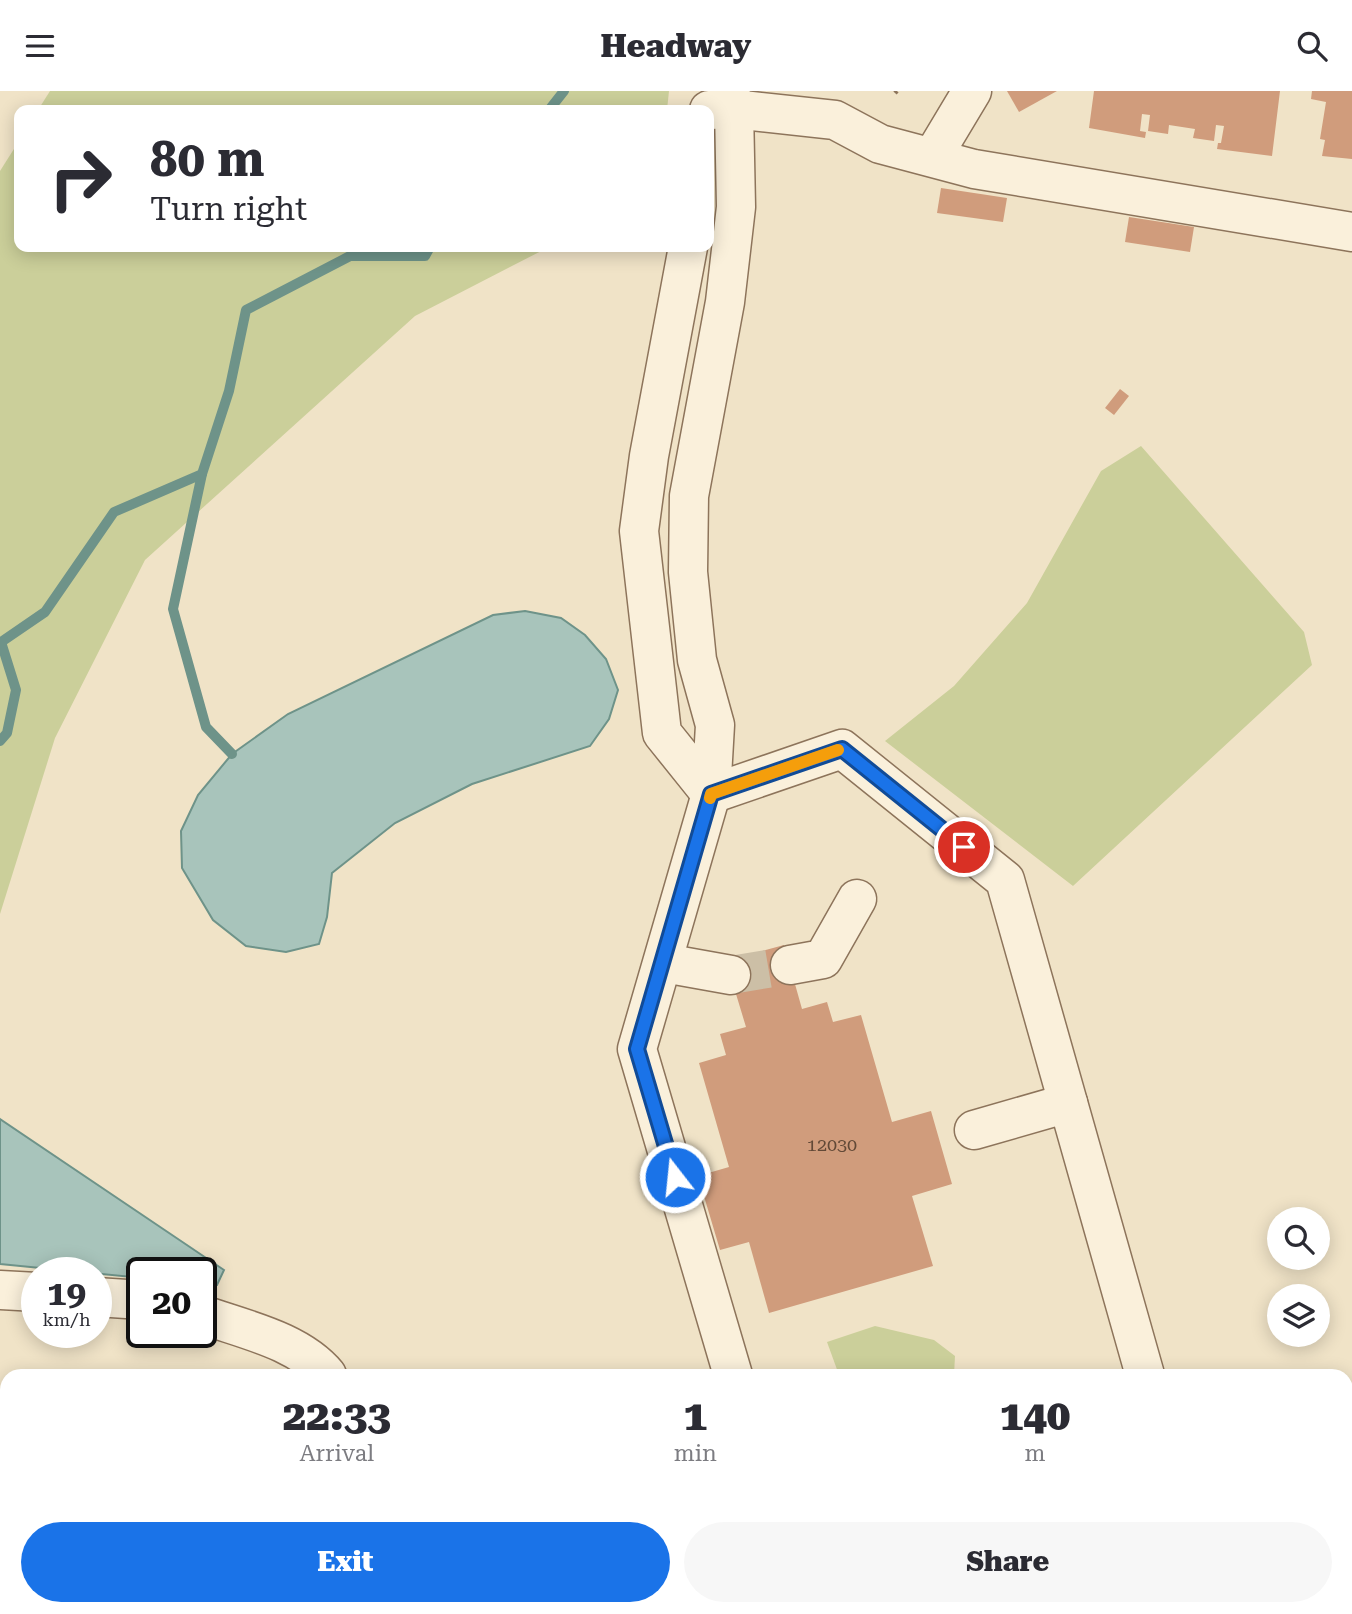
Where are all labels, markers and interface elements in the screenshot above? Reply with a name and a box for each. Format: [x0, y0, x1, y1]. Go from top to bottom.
icon: menu [21, 27, 59, 65]
text: Headway [600, 27, 752, 65]
icon: search [1293, 27, 1331, 65]
text: 80 m [150, 131, 265, 188]
icon: right [35, 133, 126, 224]
text: Turn right [150, 190, 307, 228]
pin [934, 817, 994, 877]
icon: arrive [945, 828, 983, 866]
house number: 12030 [807, 1134, 857, 1155]
position arrow [638, 1140, 712, 1214]
map controls [1267, 1207, 1330, 1347]
button: search [1267, 1207, 1330, 1270]
speed limit sign: 20 [126, 1257, 217, 1348]
text: 19 [47, 1273, 86, 1314]
button: layers [1267, 1284, 1330, 1347]
text: km/h [42, 1309, 91, 1330]
text: 22:33 [283, 1391, 391, 1440]
text: 1 [683, 1391, 707, 1440]
text: 140 [1000, 1391, 1070, 1440]
text: Arrival [299, 1440, 374, 1467]
text: min [674, 1440, 717, 1467]
text: m [1024, 1440, 1045, 1467]
button: Exit [21, 1522, 670, 1602]
button: Share [684, 1522, 1332, 1602]

